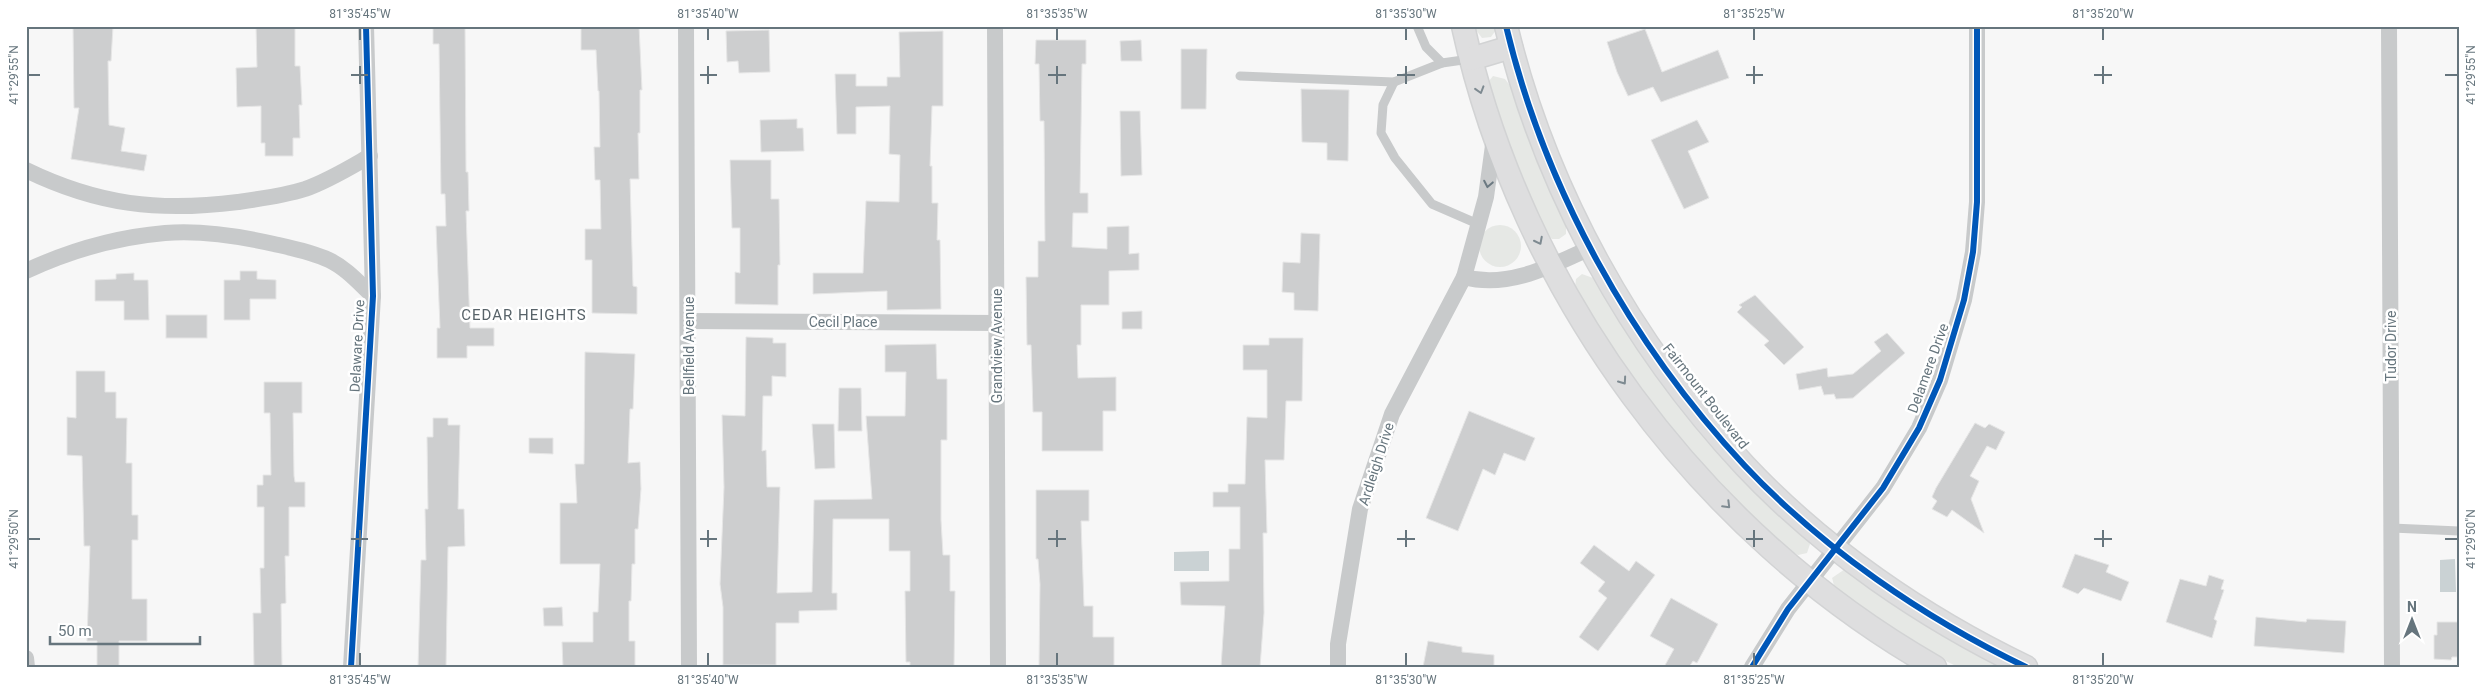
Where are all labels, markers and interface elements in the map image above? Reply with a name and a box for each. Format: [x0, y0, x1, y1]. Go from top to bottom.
text: 81°35'45"W [329, 7, 391, 21]
text: 81°35'40"W [677, 7, 739, 21]
text: 81°35'35"W [1026, 7, 1088, 21]
text: 81°35'30"W [1375, 7, 1437, 21]
text: 81°35'25"W [1723, 7, 1785, 21]
text: 81°35'20"W [2072, 7, 2134, 21]
text: 41°29'55"N [7, 45, 21, 105]
text: 41°29'55"N [2464, 45, 2478, 105]
one-way arrow [1474, 86, 1484, 94]
one-way arrow [1483, 180, 1494, 189]
one-way arrow [1533, 236, 1543, 245]
street label: Grandview Avenue [989, 289, 1005, 403]
street label: Bellfield Avenue [681, 297, 697, 395]
street label: Delaware Drive [347, 299, 367, 393]
district label: CEDAR HEIGHTS [461, 306, 587, 324]
street label: Tudor Drive [2383, 311, 2399, 381]
street label: Cecil Place [809, 314, 877, 330]
street label: Delamere Drive [1904, 321, 1952, 415]
street label: Fairmount Boulevard [1660, 340, 1752, 452]
one-way arrow [1616, 375, 1626, 384]
street label: Ardleigh Drive [1355, 420, 1397, 508]
one-way arrow [1721, 499, 1730, 508]
text: 41°29'50"N [7, 509, 21, 569]
text: 41°29'50"N [2464, 509, 2478, 569]
north arrow [2388, 596, 2438, 646]
text: N [2407, 599, 2417, 615]
scale bar [50, 613, 200, 645]
text: 50 m [58, 622, 92, 640]
text: 81°35'45"W [329, 673, 391, 687]
text: 81°35'40"W [677, 673, 739, 687]
text: 81°35'35"W [1026, 673, 1088, 687]
text: 81°35'30"W [1375, 673, 1437, 687]
text: 81°35'25"W [1723, 673, 1785, 687]
text: 81°35'20"W [2072, 673, 2134, 687]

